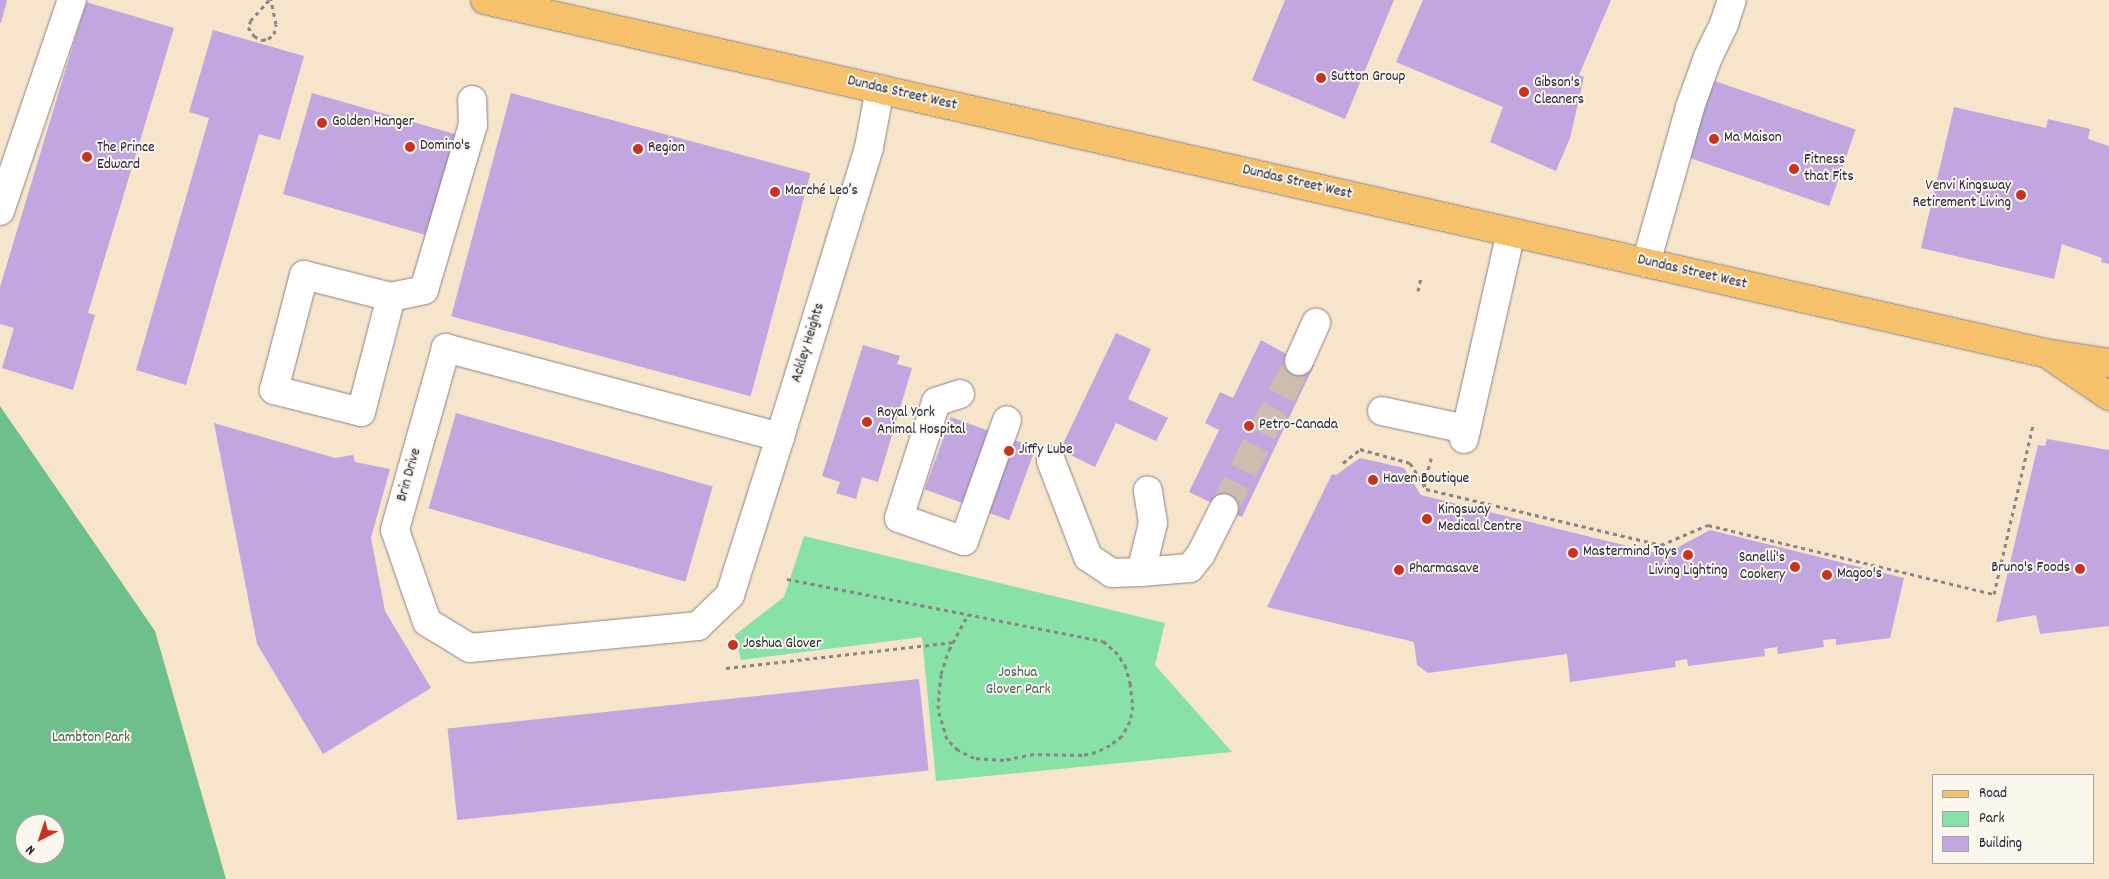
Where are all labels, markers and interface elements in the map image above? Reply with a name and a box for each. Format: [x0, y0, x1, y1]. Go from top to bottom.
place label: Sutton Group [1331, 69, 1405, 87]
marker: Sutton Group [1315, 72, 1327, 84]
street label: Dundas Street West [845, 73, 959, 115]
place label: Gibson's Cleaners [1534, 74, 1584, 109]
marker: Gibson's Cleaners [1518, 86, 1530, 98]
place label: Golden Hanger [332, 114, 414, 132]
marker: Golden Hanger [316, 117, 328, 129]
place label: Ma Maison [1724, 130, 1782, 148]
marker: Ma Maison [1708, 133, 1720, 145]
place label: Domino's [420, 138, 470, 156]
place label: The Prince Edward [97, 139, 155, 174]
place label: Region [648, 140, 685, 158]
marker: Domino's [404, 141, 416, 153]
marker: Region [632, 143, 644, 155]
marker: The Prince Edward [81, 151, 93, 163]
place label: Fitness that Fits [1804, 151, 1854, 186]
street label: Dundas Street West [1240, 162, 1354, 204]
marker: Fitness that Fits [1788, 163, 1800, 175]
place label: Venvi Kingsway Retirement Living [1912, 177, 2011, 212]
place label: Marché Leo’s [785, 183, 858, 201]
marker: Marché Leo’s [769, 186, 781, 198]
marker: Venvi Kingsway Retirement Living [2015, 189, 2027, 201]
street label: Dundas Street West [1635, 252, 1749, 294]
street label: Ackley Heights [788, 301, 830, 385]
place label: Royal York Animal Hospital [877, 404, 966, 439]
marker: Royal York Animal Hospital [861, 416, 873, 428]
place label: Petro-Canada [1259, 417, 1338, 435]
marker: Petro-Canada [1243, 420, 1255, 432]
place label: Jiffy Lube [1019, 442, 1073, 460]
marker: Jiffy Lube [1003, 445, 1015, 457]
street label: Brin Drive [394, 446, 426, 504]
place label: Haven Boutique [1383, 471, 1469, 489]
marker: Haven Boutique [1367, 474, 1379, 486]
place label: Kingsway Medical Centre [1438, 501, 1522, 536]
marker: Kingsway Medical Centre [1420, 512, 1434, 526]
place label: Mastermind Toys [1583, 544, 1677, 562]
marker: Mastermind Toys [1567, 547, 1579, 559]
marker: Living Lighting [1682, 549, 1694, 561]
place label: Sanelli's Cookery [1739, 549, 1785, 584]
place label: Bruno's Foods [1991, 560, 2070, 578]
place label: Pharmasave [1409, 561, 1479, 579]
marker: Sanelli's Cookery [1789, 561, 1801, 573]
place label: Living Lighting [1649, 563, 1727, 581]
marker: Bruno's Foods [2074, 563, 2086, 575]
marker: Pharmasave [1393, 564, 1405, 576]
place label: Magoo's [1837, 566, 1882, 584]
marker: Magoo's [1821, 569, 1833, 581]
place label: Joshua Glover [743, 636, 821, 654]
marker: Joshua Glover [727, 639, 739, 651]
park label: Joshua Glover Park [985, 664, 1051, 699]
park label: Lambton Park [52, 730, 130, 748]
legend [1932, 774, 2094, 864]
text: Road [1979, 783, 2007, 805]
text: Park [1979, 808, 2005, 830]
north arrow [15, 814, 65, 864]
text: Building [1979, 833, 2022, 855]
text: N [22, 840, 40, 859]

